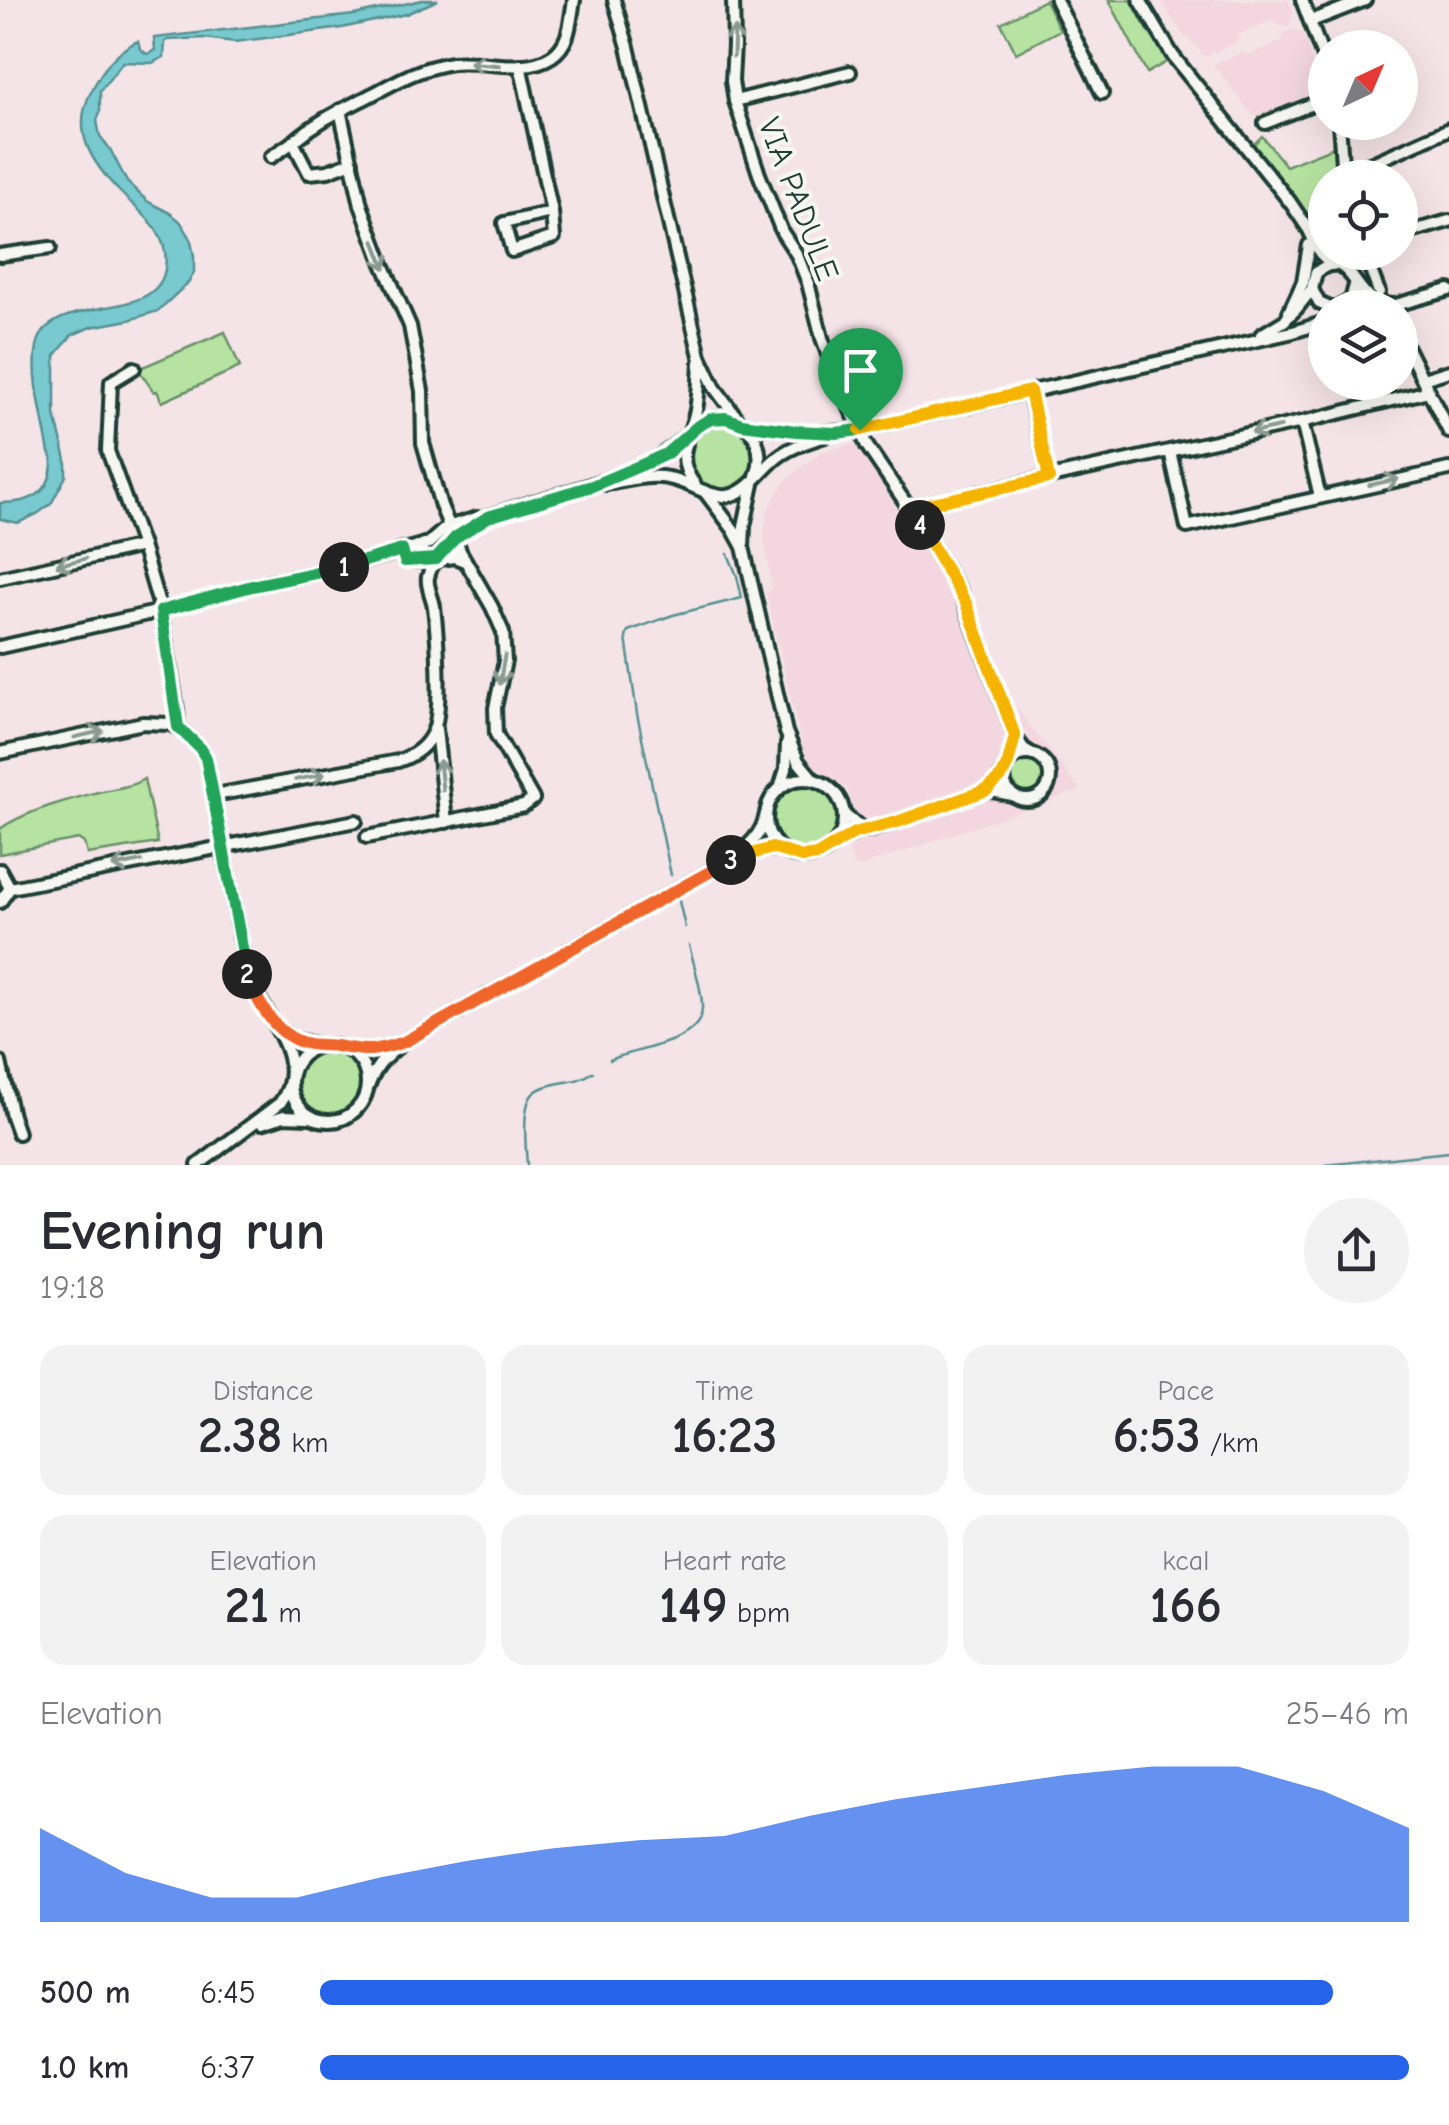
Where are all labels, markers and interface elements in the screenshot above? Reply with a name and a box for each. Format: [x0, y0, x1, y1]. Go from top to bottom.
one-way arrow [725, 27, 744, 59]
north arrow [1308, 30, 1418, 140]
map controls [1308, 30, 1418, 400]
one-way arrow [468, 54, 500, 73]
street label: VIA PADULE [750, 112, 847, 286]
button: locate [1308, 160, 1418, 270]
one-way arrow [373, 240, 391, 270]
button: layers [1308, 290, 1418, 400]
pin [818, 328, 903, 431]
icon: arrive [833, 343, 888, 398]
one-way arrow [1251, 422, 1283, 440]
one-way arrow [1368, 472, 1400, 491]
pin: 4 [895, 500, 945, 550]
text: 4 [913, 509, 927, 541]
pin: 1 [319, 542, 369, 592]
text: 1 [338, 551, 350, 583]
one-way arrow [56, 554, 88, 572]
one-way arrow [492, 653, 511, 686]
one-way arrow [72, 724, 104, 742]
one-way arrow [431, 759, 450, 791]
one-way arrow [294, 767, 326, 786]
pin: 3 [706, 835, 756, 885]
text: 3 [724, 844, 738, 876]
one-way arrow [112, 856, 144, 875]
pin: 2 [222, 949, 272, 999]
text: 2 [240, 958, 254, 990]
button: share [1304, 1198, 1409, 1303]
text: Evening run [40, 1199, 325, 1263]
text: 19:18 [40, 1269, 105, 1306]
text: Distance [213, 1375, 313, 1407]
text: Time [695, 1375, 754, 1407]
text: Pace [1158, 1375, 1214, 1407]
text: 2.38 [198, 1407, 282, 1465]
text: 16:23 [672, 1407, 777, 1465]
text: 6:53 [1113, 1407, 1201, 1465]
text: km [282, 1427, 328, 1459]
text: /km [1201, 1427, 1259, 1459]
text: Elevation [210, 1545, 317, 1577]
text: Heart rate [663, 1545, 786, 1577]
text: kcal [1162, 1545, 1209, 1577]
text: 21 [225, 1577, 269, 1635]
text: 149 [659, 1577, 728, 1635]
text: 166 [1150, 1577, 1222, 1635]
text: m [269, 1597, 302, 1629]
text: bpm [728, 1597, 790, 1629]
text: Elevation [40, 1695, 163, 1732]
text: 25–46 m [1286, 1695, 1409, 1732]
text: 500 m [40, 1974, 130, 2011]
text: 6:45 [200, 1974, 256, 2011]
text: 1.0 km [40, 2049, 129, 2086]
text: 6:37 [200, 2049, 254, 2086]

